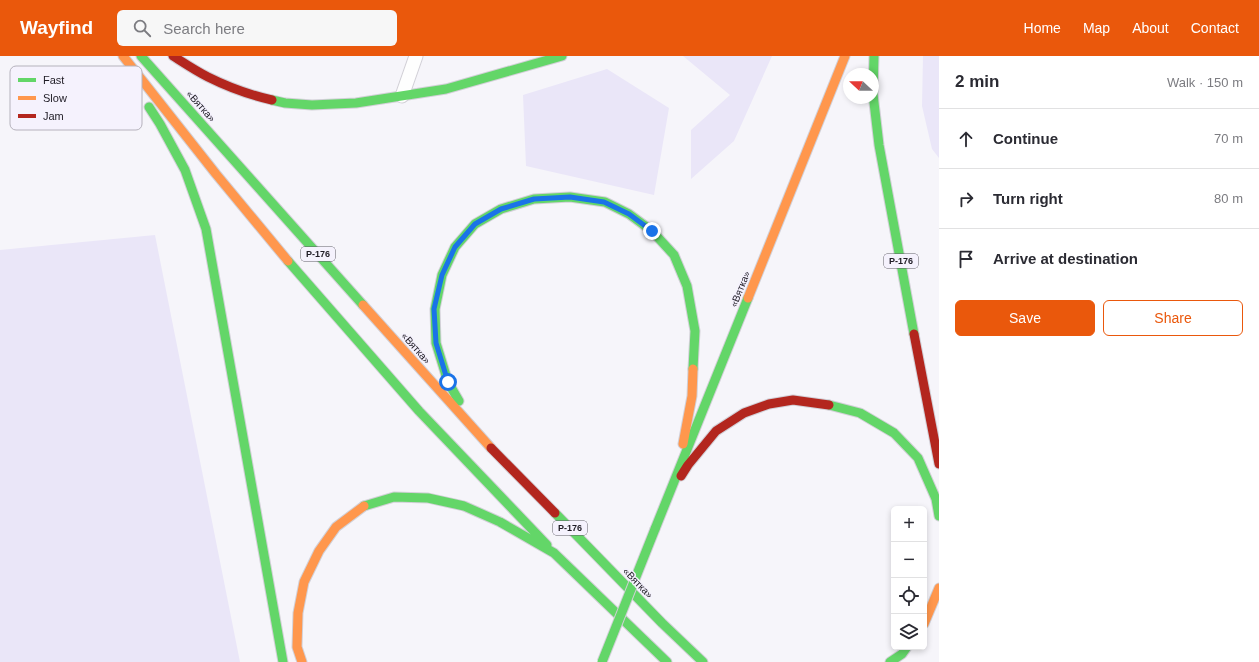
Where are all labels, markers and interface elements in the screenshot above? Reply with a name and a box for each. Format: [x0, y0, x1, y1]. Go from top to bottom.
search box [117, 10, 397, 46]
text: Wayfind [20, 17, 93, 38]
icon: search [131, 17, 153, 39]
text: Search here [163, 20, 245, 37]
text: Home [1024, 20, 1061, 36]
text: Map [1083, 20, 1110, 36]
text: About [1132, 20, 1169, 36]
text: Contact [1191, 20, 1239, 36]
legend [10, 66, 142, 130]
north arrow [843, 68, 879, 104]
text: 2 min [955, 72, 999, 91]
text: Fast [43, 74, 64, 86]
text: Walk · 150 m [1167, 75, 1243, 90]
street label: «Вятка» [184, 88, 218, 124]
text: Slow [43, 92, 67, 104]
text: Jam [43, 110, 64, 122]
icon: ahead [955, 128, 977, 150]
text: Continue [993, 130, 1058, 147]
text: 70 m [1214, 131, 1243, 146]
icon: right [955, 188, 977, 210]
text: Turn right [993, 190, 1063, 207]
text: 80 m [1214, 191, 1243, 206]
route end [643, 222, 661, 240]
road number: Р-176 [301, 247, 335, 261]
icon: arrive [955, 248, 977, 270]
text: Arrive at destination [993, 250, 1138, 267]
road number: Р-176 [884, 254, 918, 268]
street label: «Вятка» [728, 269, 752, 309]
button: Save [955, 300, 1095, 336]
button: Share [1103, 300, 1243, 336]
street label: «Вятка» [399, 330, 433, 366]
route start [439, 373, 457, 391]
map controls [891, 506, 927, 650]
button: + [891, 506, 927, 542]
road number: Р-176 [553, 521, 587, 535]
button: − [891, 542, 927, 578]
street label: «Вятка» [621, 566, 655, 601]
button: locate [891, 578, 927, 614]
button: layers [891, 614, 927, 650]

